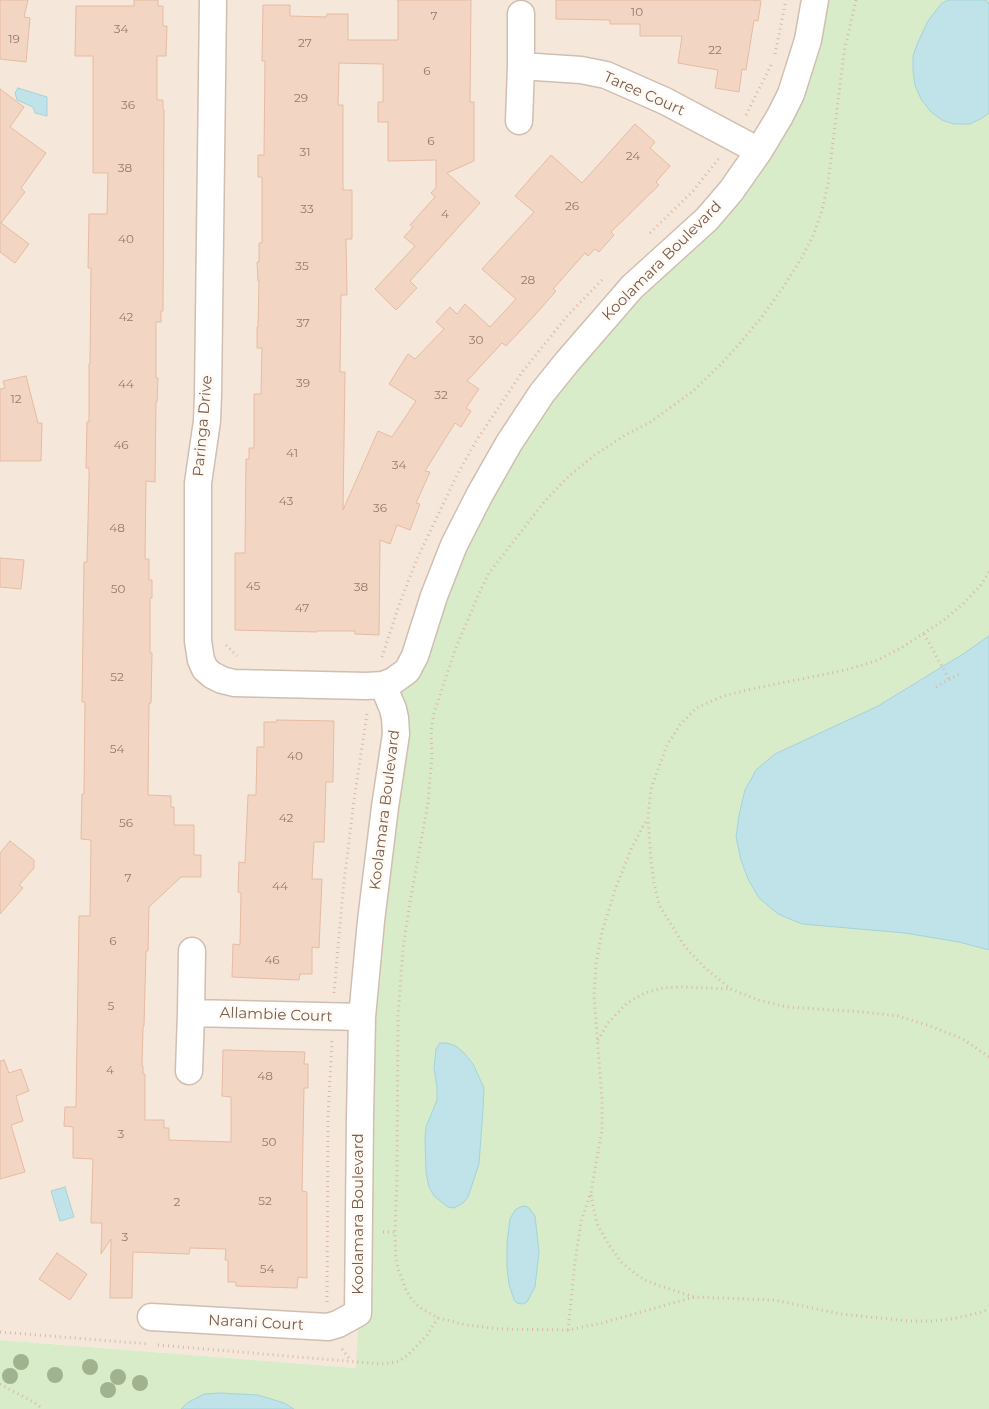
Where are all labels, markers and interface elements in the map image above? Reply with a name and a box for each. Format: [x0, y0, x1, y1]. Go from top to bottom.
house number: 10 [631, 5, 643, 19]
house number: 7 [430, 9, 438, 23]
house number: 34 [114, 22, 128, 36]
house number: 19 [8, 32, 20, 46]
house number: 27 [298, 36, 312, 50]
house number: 22 [708, 43, 722, 57]
house number: 6 [423, 64, 431, 78]
street label: Taree Court [601, 68, 687, 120]
house number: 29 [294, 91, 308, 105]
house number: 36 [121, 98, 135, 112]
house number: 6 [427, 134, 435, 148]
house number: 31 [299, 145, 311, 159]
house number: 24 [626, 149, 640, 163]
house number: 38 [118, 161, 132, 175]
street label: Koolamara Boulevard [599, 198, 725, 324]
house number: 26 [565, 199, 579, 213]
house number: 33 [300, 202, 314, 216]
house number: 4 [441, 207, 449, 221]
house number: 40 [118, 232, 134, 246]
house number: 35 [295, 259, 309, 273]
house number: 28 [521, 273, 535, 287]
house number: 42 [119, 310, 133, 324]
house number: 37 [296, 316, 310, 330]
house number: 30 [469, 333, 483, 347]
street label: Paringa Drive [190, 375, 216, 477]
house number: 39 [296, 376, 310, 390]
house number: 44 [118, 377, 134, 391]
house number: 32 [434, 388, 448, 402]
house number: 12 [10, 392, 22, 406]
house number: 46 [113, 438, 129, 452]
house number: 41 [286, 446, 298, 460]
house number: 34 [392, 458, 406, 472]
house number: 43 [279, 494, 293, 508]
house number: 36 [373, 501, 387, 515]
house number: 48 [109, 521, 125, 535]
house number: 45 [246, 579, 260, 593]
house number: 38 [354, 580, 368, 594]
house number: 50 [111, 582, 125, 596]
house number: 47 [295, 601, 309, 615]
house number: 52 [110, 670, 124, 684]
street label: Koolamara Boulevard [366, 729, 404, 891]
house number: 54 [110, 742, 124, 756]
house number: 40 [287, 749, 303, 763]
house number: 42 [279, 811, 293, 825]
house number: 56 [119, 816, 133, 830]
house number: 7 [124, 871, 132, 885]
house number: 44 [272, 879, 288, 893]
house number: 6 [109, 934, 117, 948]
house number: 46 [264, 953, 280, 967]
house number: 5 [108, 999, 114, 1013]
street label: Allambie Court [219, 1004, 333, 1026]
house number: 4 [106, 1063, 114, 1077]
house number: 48 [257, 1069, 273, 1083]
house number: 3 [118, 1127, 124, 1141]
street label: Koolamara Boulevard [350, 1133, 368, 1295]
house number: 50 [262, 1135, 276, 1149]
house number: 52 [258, 1194, 272, 1208]
house number: 2 [174, 1195, 180, 1209]
house number: 3 [122, 1230, 128, 1244]
house number: 54 [260, 1262, 274, 1276]
street label: Narani Court [208, 1312, 304, 1334]

